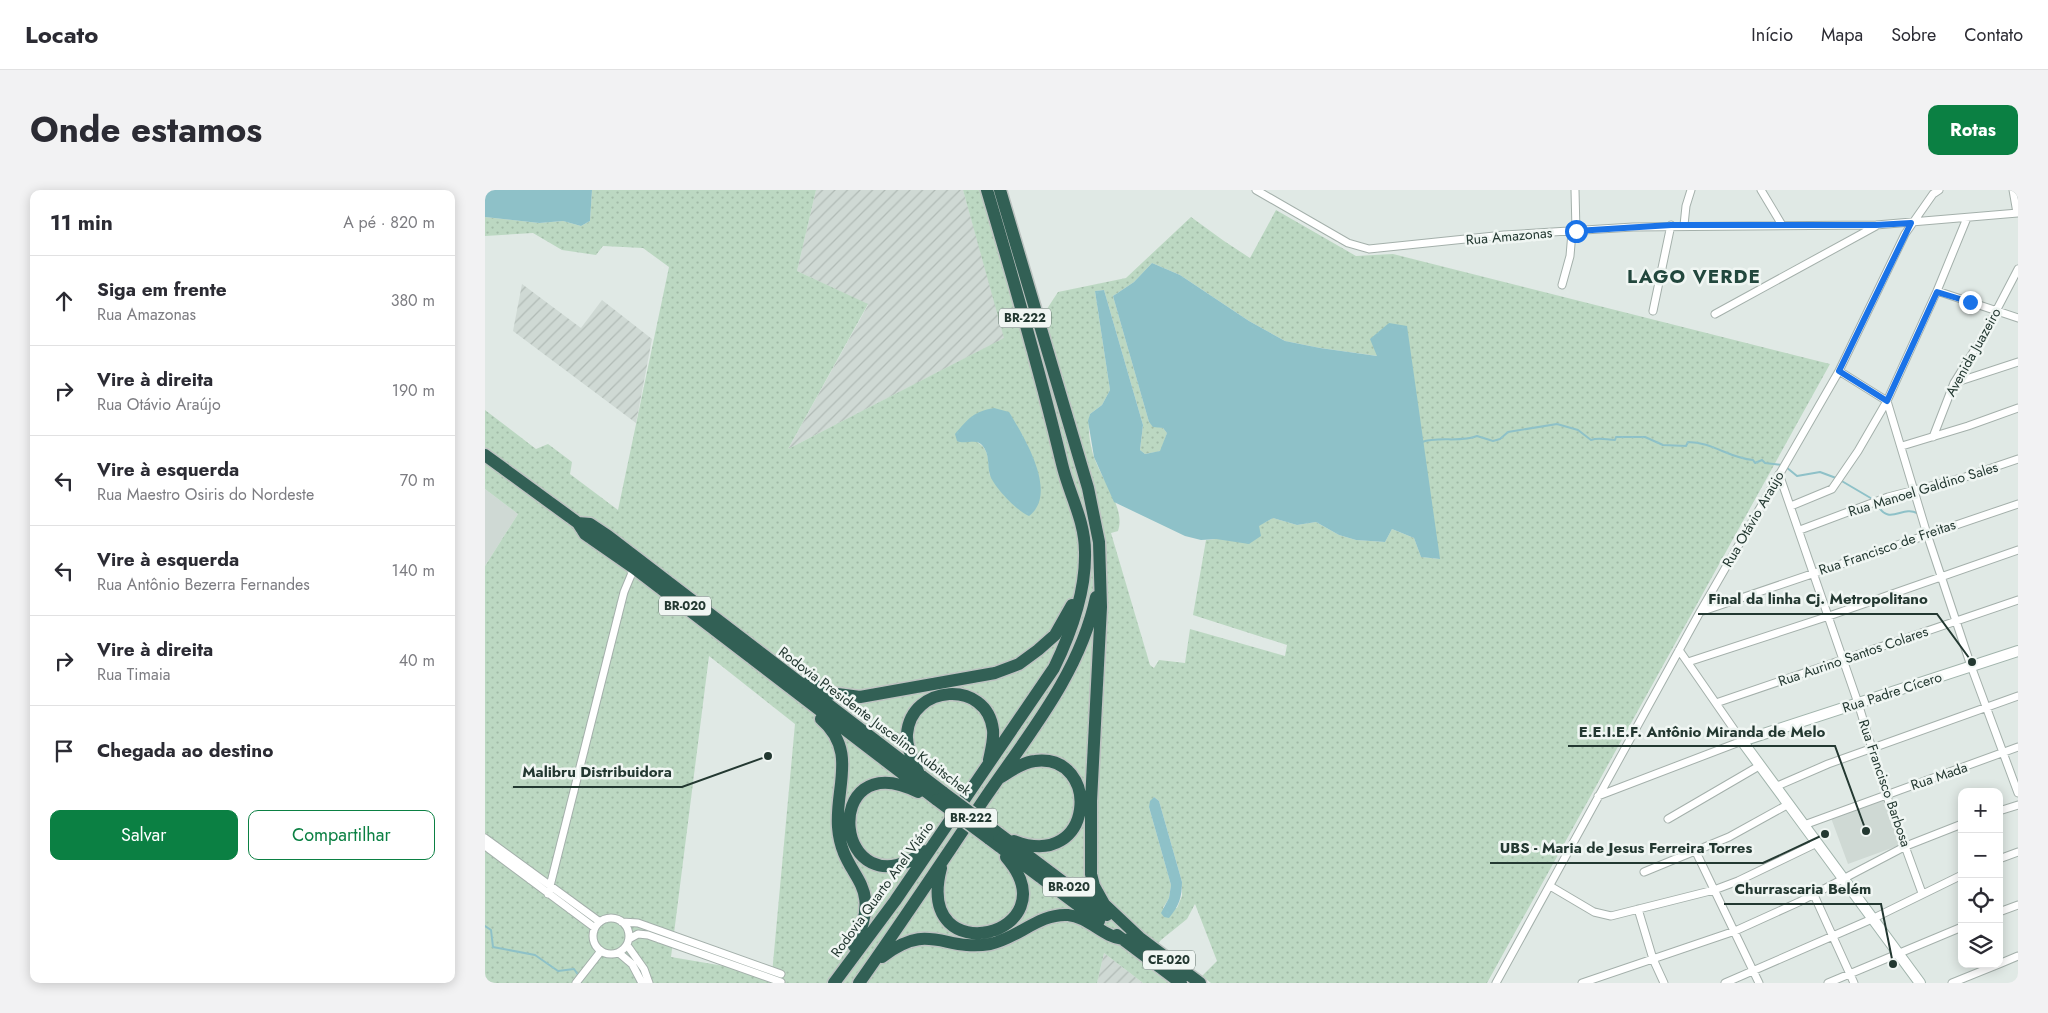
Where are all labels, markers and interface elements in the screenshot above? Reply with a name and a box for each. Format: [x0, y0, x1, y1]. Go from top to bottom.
text: Locato [25, 17, 98, 52]
text: Início [1751, 22, 1793, 48]
text: Mapa [1821, 22, 1863, 48]
text: Sobre [1891, 22, 1936, 48]
text: Contato [1964, 22, 2023, 48]
text: Onde estamos [30, 105, 262, 155]
button: Rotas [1928, 105, 2018, 155]
text: 11 min [50, 208, 113, 238]
text: A pé · 820 m [343, 211, 435, 234]
route start [1565, 220, 1588, 243]
street label: Rua Amazonas [1465, 222, 1553, 250]
district label: LAGO VERDE [1627, 263, 1761, 290]
text: Siga em frente [97, 276, 227, 303]
icon: ahead [50, 287, 78, 315]
text: 380 m [391, 289, 435, 312]
route end [1959, 291, 1982, 314]
text: Rua Amazonas [97, 303, 196, 326]
street label: Avenida Juazeiro [1940, 304, 2006, 400]
road number: BR-222 [999, 309, 1051, 328]
text: Vire à direita [97, 366, 213, 393]
icon: right [50, 377, 78, 405]
text: 190 m [392, 379, 435, 402]
text: Rua Otávio Araújo [97, 393, 221, 416]
text: Vire à esquerda [97, 456, 239, 483]
street label: Rua Manoel Galdino Sales [1846, 457, 2001, 521]
icon: left [50, 467, 78, 495]
street label: Rua Otávio Araújo [1717, 467, 1789, 571]
text: 70 m [400, 469, 435, 492]
text: Rua Maestro Osiris do Nordeste [97, 483, 314, 506]
street label: Rua Francisco de Freitas [1816, 514, 1958, 580]
text: Vire à esquerda [97, 546, 239, 573]
icon: left [50, 557, 78, 585]
text: 140 m [392, 559, 435, 582]
text: Rua Antônio Bezerra Fernandes [97, 573, 310, 596]
callout: Final da linha Cj. Metropolitano [1698, 584, 1937, 614]
text: Final da linha Cj. Metropolitano [1708, 588, 1928, 610]
road number: BR-020 [659, 596, 711, 616]
street label: Rua Aurino Santos Colares [1775, 621, 1931, 691]
text: Vire à direita [97, 636, 213, 663]
street label: Rodovia Presidente Juscelino Kubitschek [774, 642, 976, 801]
icon: right [50, 647, 78, 675]
text: 40 m [399, 649, 435, 672]
text: Rua Timaia [97, 663, 171, 686]
street label: Rua Padre Cícero [1840, 666, 1945, 717]
callout: E.E.I.E.F. Antônio Miranda de Melo [1568, 716, 1835, 746]
street label: Rua Francisco Barbosa [1854, 717, 1916, 849]
text: E.E.I.E.F. Antônio Miranda de Melo [1579, 721, 1825, 743]
icon: arrive [50, 737, 78, 765]
text: Chegada ao destino [97, 737, 273, 764]
callout: Malibru Distribuidora [513, 757, 682, 787]
street label: Rua Mada [1908, 757, 1970, 795]
text: Malibru Distribuidora [522, 761, 672, 783]
map controls [1958, 788, 2003, 968]
button: + [1958, 788, 2003, 833]
road number: BR-222 [945, 808, 997, 828]
button: Salvar [50, 810, 238, 860]
button: Compartilhar [248, 810, 435, 860]
street label: Rodovia Quarto Anel Viário [826, 817, 938, 961]
callout: UBS - Maria de Jesus Ferreira Torres [1490, 833, 1763, 863]
button: − [1958, 833, 2003, 878]
text: UBS - Maria de Jesus Ferreira Torres [1500, 837, 1752, 859]
callout: Churrascaria Belém [1724, 874, 1881, 904]
road number: BR-020 [1043, 878, 1095, 896]
text: Churrascaria Belém [1735, 878, 1871, 900]
button: locate [1958, 878, 2003, 923]
button: layers [1958, 923, 2003, 968]
road number: CE-020 [1143, 950, 1195, 970]

